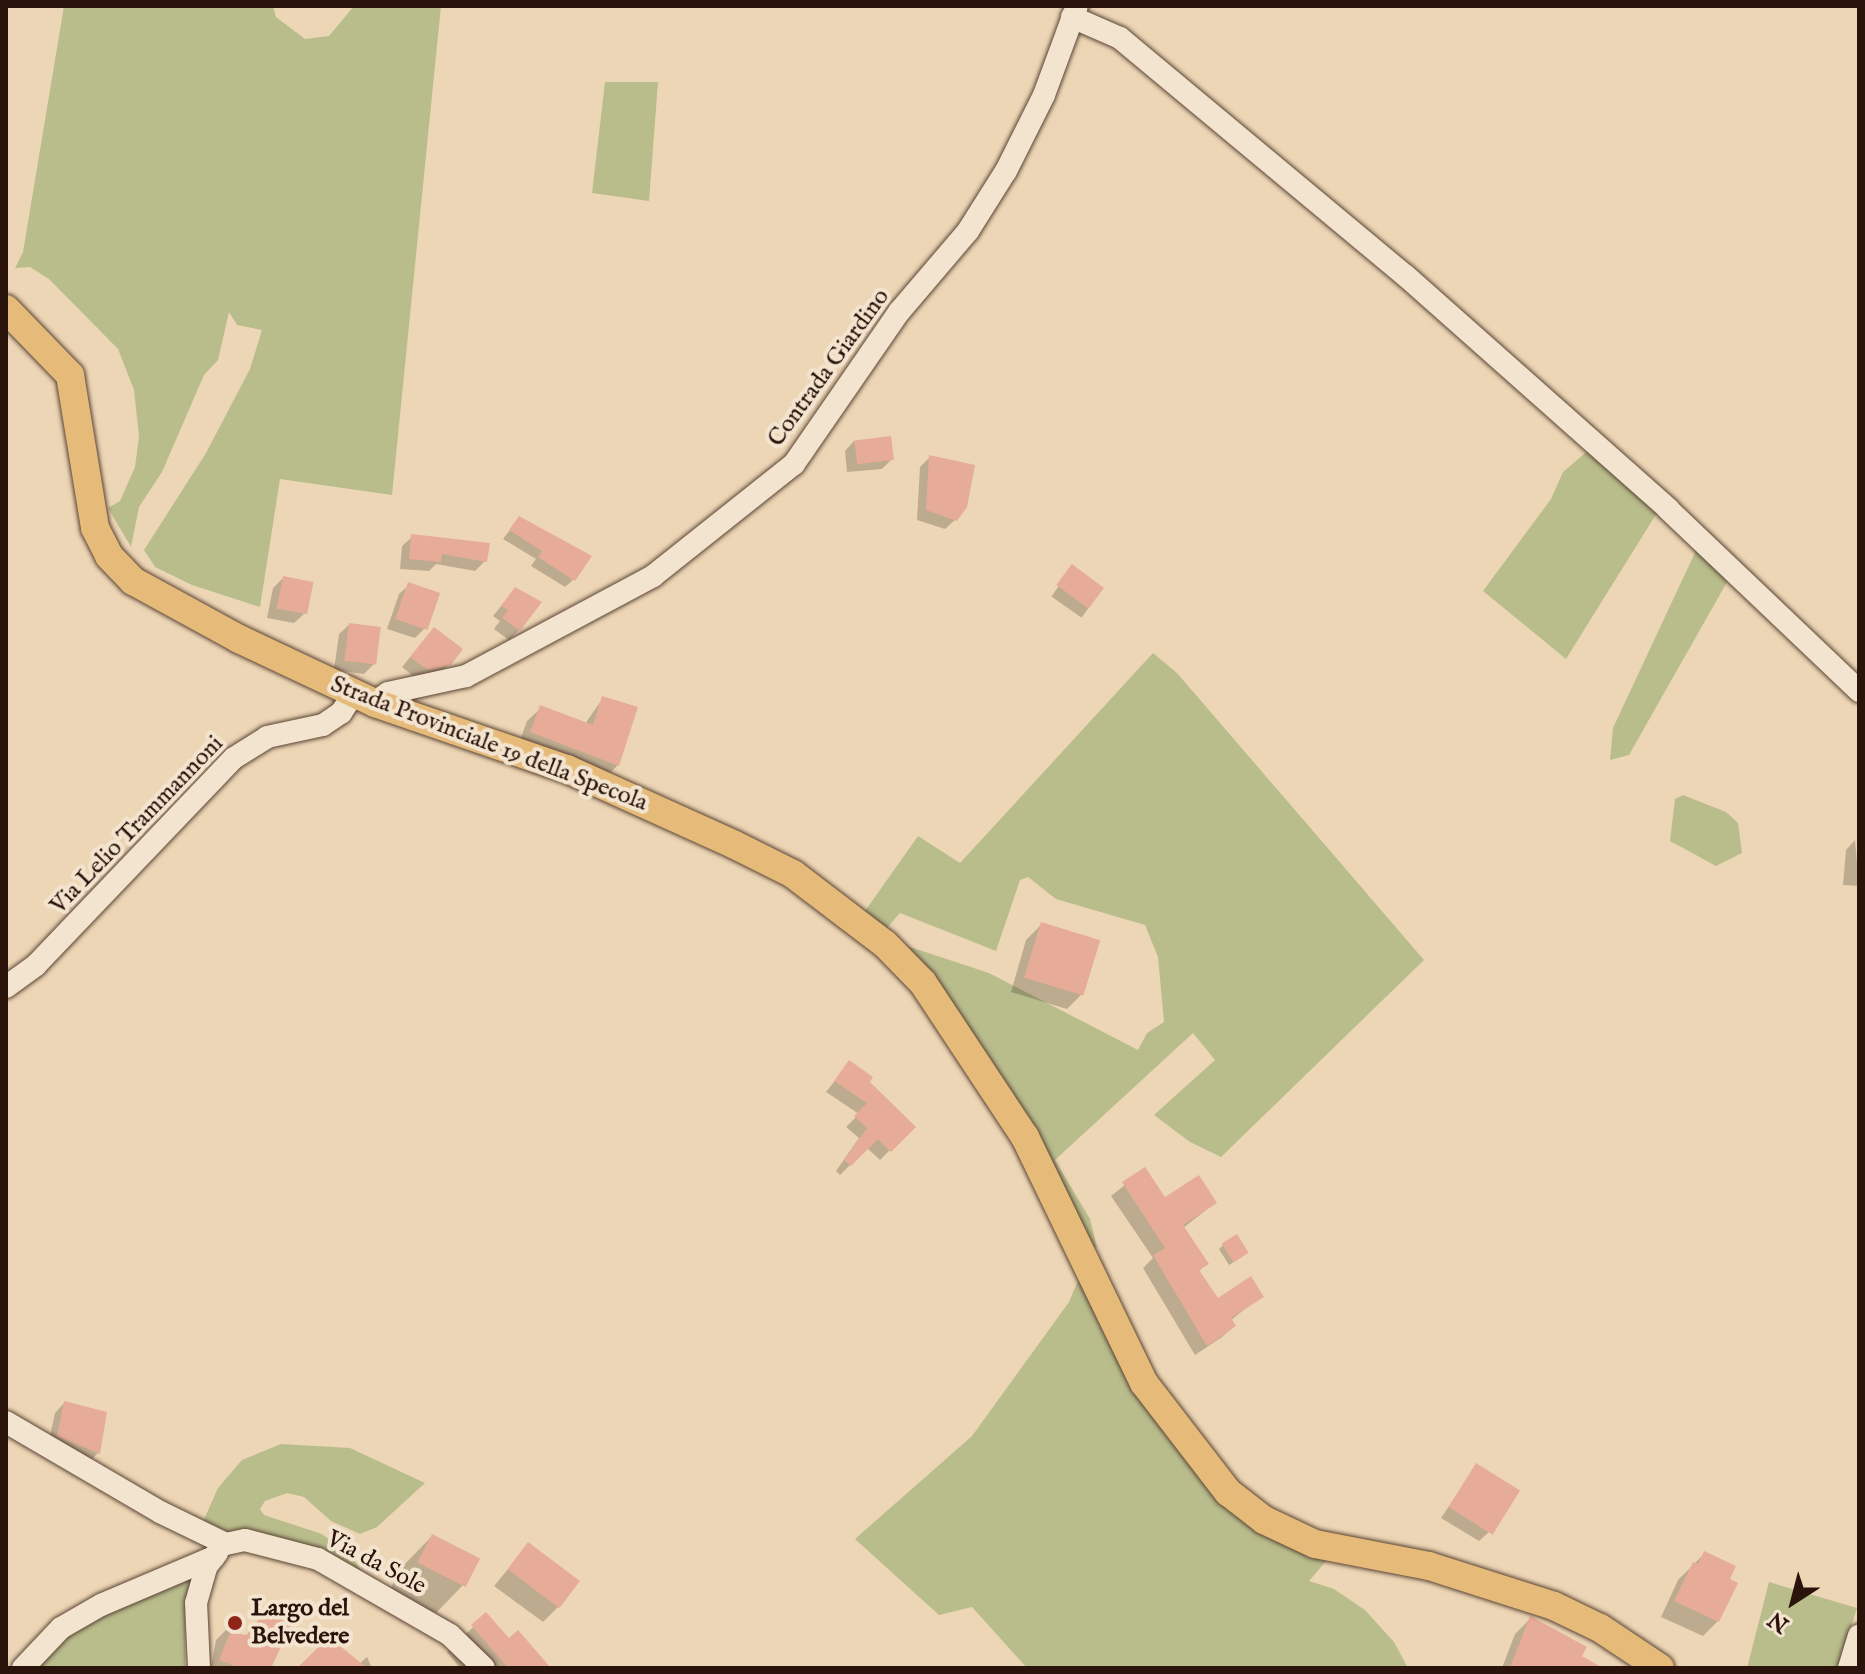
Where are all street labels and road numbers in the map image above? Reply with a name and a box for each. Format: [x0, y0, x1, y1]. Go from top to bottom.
street label: Contrada Giardino [762, 283, 896, 453]
street label: Strada Provinciale 19 della Specola [327, 670, 651, 818]
street label: Via Lelio Trammannoni [44, 730, 230, 920]
street label: Via da Sole [321, 1525, 431, 1601]

